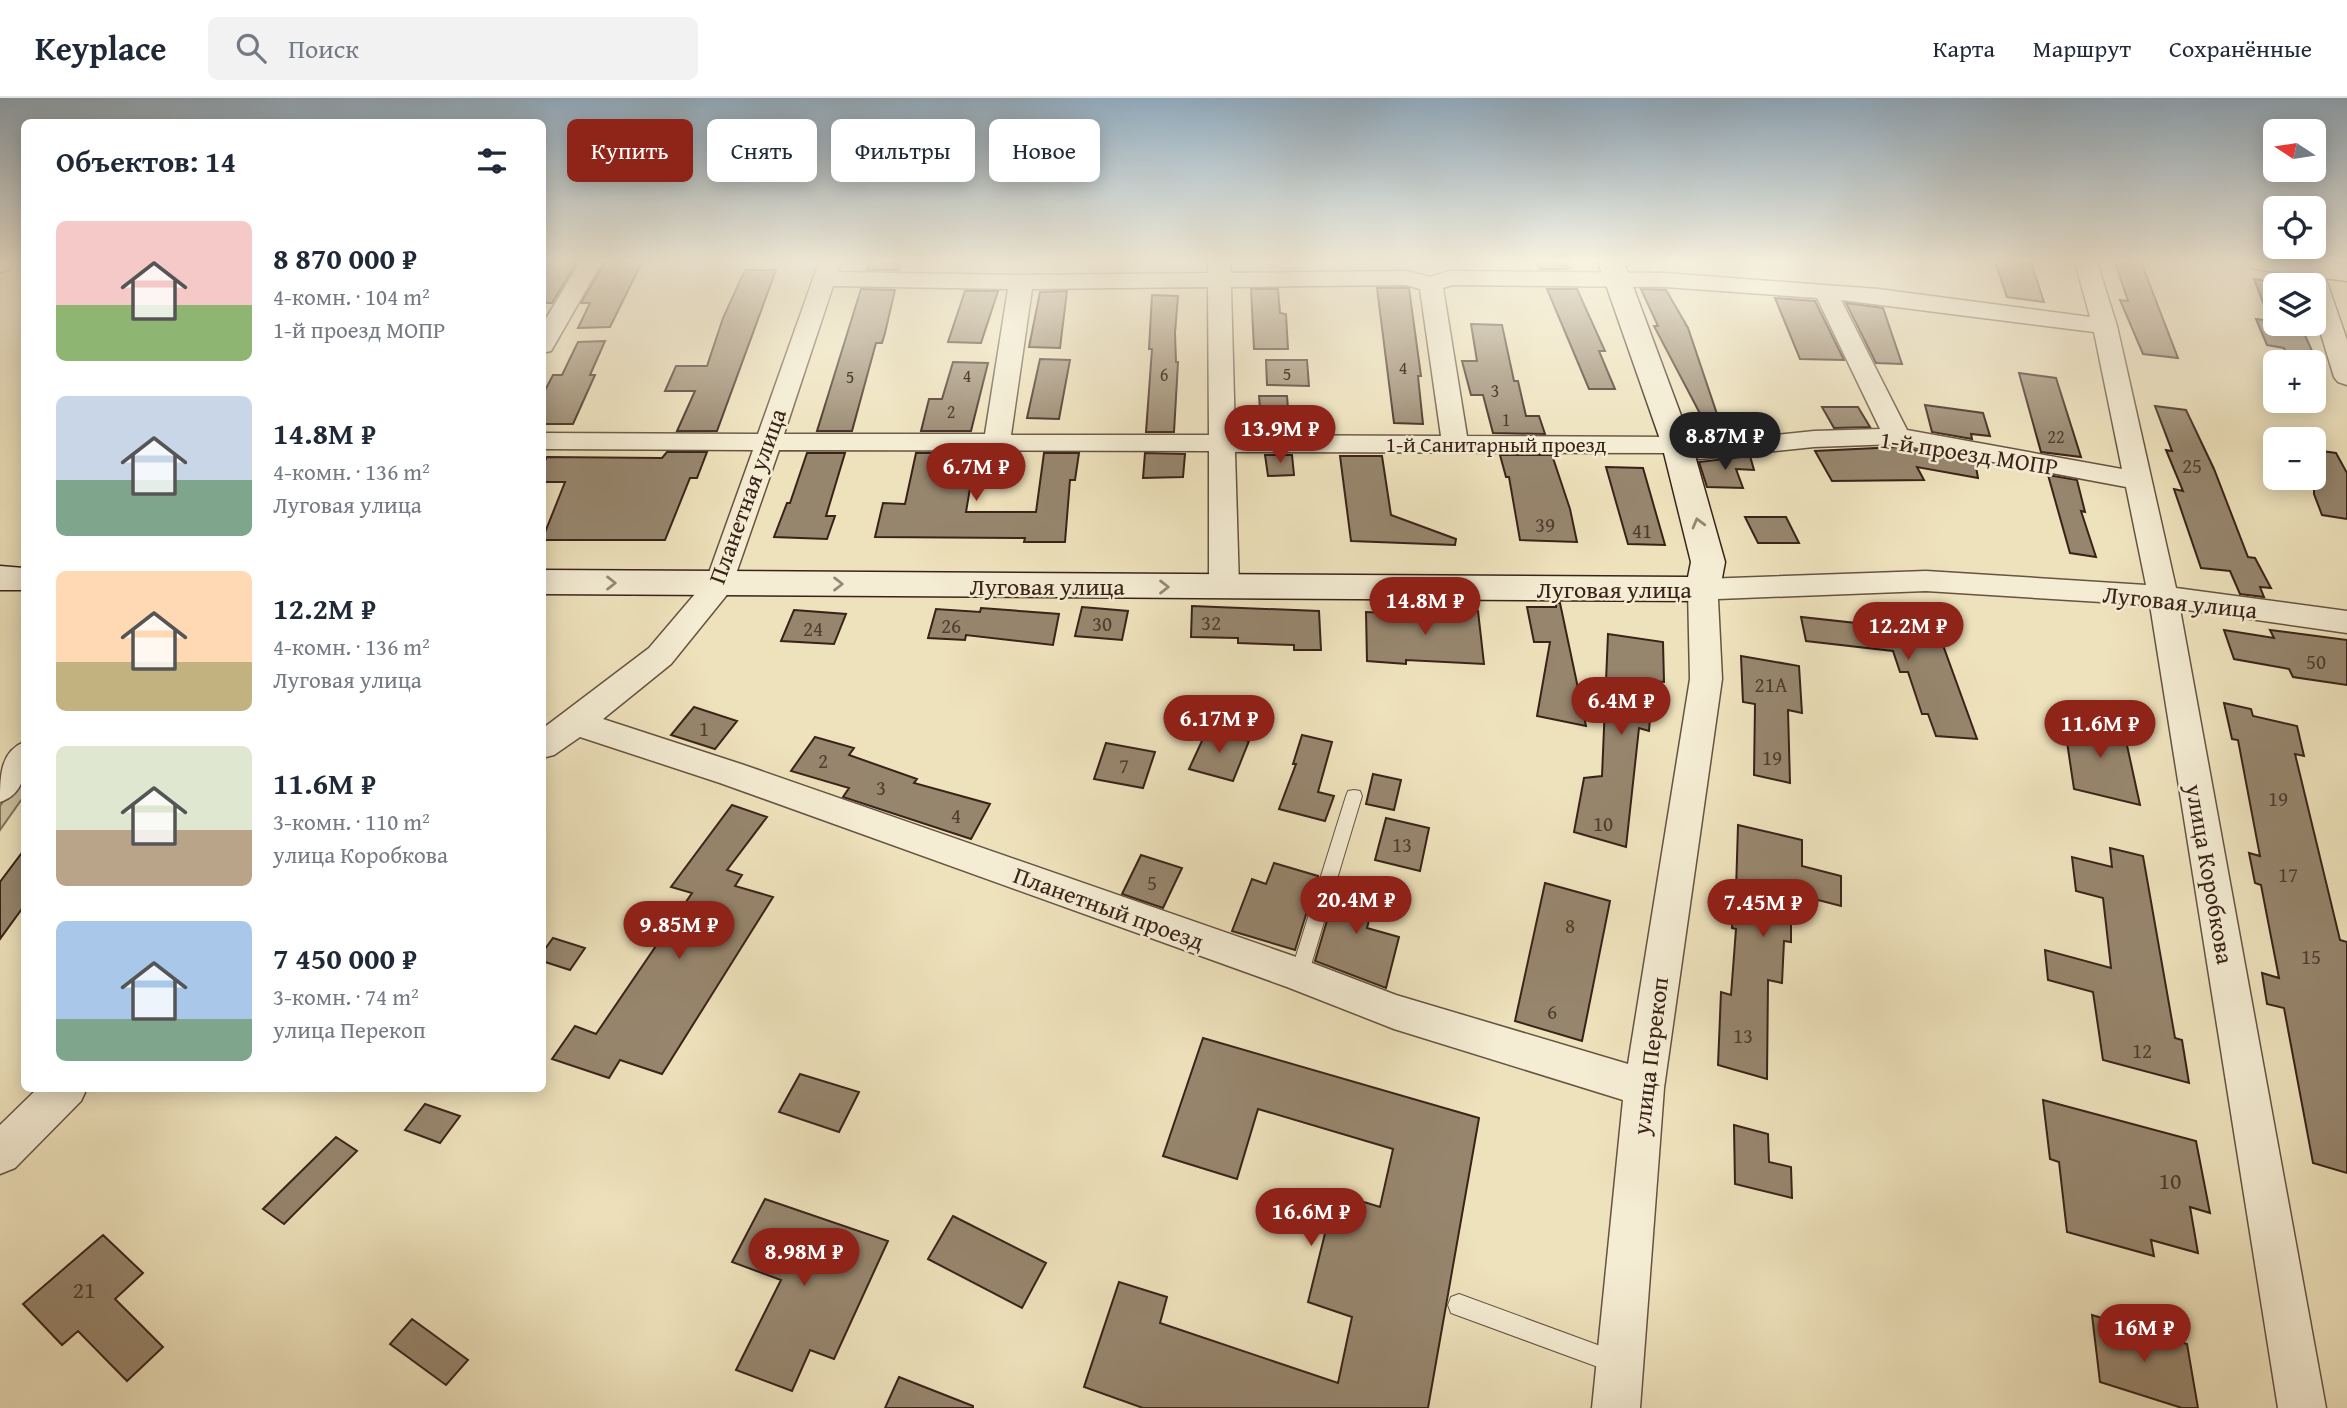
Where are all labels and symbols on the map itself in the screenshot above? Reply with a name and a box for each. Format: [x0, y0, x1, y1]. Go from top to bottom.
north arrow [2263, 119, 2326, 182]
house number: 4 [1399, 354, 1407, 381]
house number: 5 [1283, 360, 1291, 387]
house number: 6 [1160, 361, 1168, 388]
house number: 4 [963, 362, 971, 389]
house number: 5 [846, 363, 854, 390]
house number: 3 [1491, 377, 1499, 404]
house number: 2 [947, 398, 955, 425]
street label: Планетная улица [699, 403, 795, 589]
pin: 13.9M ₽ [1215, 406, 1345, 465]
house number: 1 [1502, 406, 1510, 433]
pin: 8.87M ₽ [1660, 412, 1790, 472]
street label: 1-й проезд МОПР [1877, 422, 2061, 484]
house number: 22 [2047, 423, 2065, 450]
street label: 1-й Санитарный проезд [1386, 429, 1607, 460]
pin: 6.7M ₽ [919, 444, 1033, 503]
house number: 25 [2182, 450, 2202, 481]
house number: 39 [1535, 509, 1555, 540]
house number: 41 [1632, 515, 1652, 546]
one-way arrow [1692, 517, 1706, 529]
street label: Луговая улица [969, 569, 1125, 604]
street label: Луговая улица [1536, 572, 1692, 607]
one-way arrow [606, 575, 616, 591]
street label: Луговая улица [2101, 576, 2260, 628]
one-way arrow [833, 577, 844, 592]
pin: 14.8M ₽ [1360, 578, 1490, 637]
one-way arrow [1159, 579, 1169, 595]
pin: 12.2M ₽ [1843, 602, 1973, 662]
house number: 32 [1201, 607, 1221, 638]
house number: 30 [1092, 608, 1112, 639]
house number: 26 [941, 610, 961, 641]
house number: 24 [803, 613, 823, 644]
house number: 50 [2306, 646, 2326, 677]
house number: 21А [1755, 669, 1788, 700]
pin: 6.4M ₽ [1564, 678, 1678, 737]
pin: 6.17M ₽ [1154, 696, 1284, 755]
pin: 11.6M ₽ [2035, 700, 2165, 760]
house number: 1 [699, 713, 709, 744]
house number: 19 [1762, 742, 1782, 773]
house number: 2 [818, 745, 828, 776]
house number: 7 [1119, 750, 1129, 781]
house number: 3 [876, 772, 886, 803]
street label: улица Коробкова [2177, 780, 2243, 967]
house number: 19 [2268, 783, 2288, 814]
house number: 4 [951, 800, 961, 831]
house number: 10 [1593, 808, 1613, 839]
house number: 13 [1392, 829, 1412, 860]
street label: Планетный проезд [1009, 857, 1209, 959]
house number: 17 [2278, 859, 2298, 890]
house number: 5 [1147, 867, 1157, 898]
pin: 20.4M ₽ [1291, 876, 1421, 936]
pin: 7.45M ₽ [1698, 880, 1828, 939]
pin: 9.85M ₽ [614, 902, 744, 961]
house number: 8 [1565, 910, 1575, 941]
house number: 15 [2301, 941, 2321, 972]
street label: улица Перекоп [1623, 975, 1677, 1138]
house number: 6 [1547, 996, 1557, 1027]
house number: 13 [1733, 1020, 1753, 1051]
house number: 12 [2132, 1035, 2152, 1066]
house number: 10 [2158, 1163, 2182, 1198]
pin: 16.6M ₽ [1246, 1188, 1376, 1248]
pin: 8.98M ₽ [739, 1228, 869, 1288]
house number: 21 [72, 1272, 96, 1307]
pin: 16M ₽ [2095, 1304, 2193, 1364]

